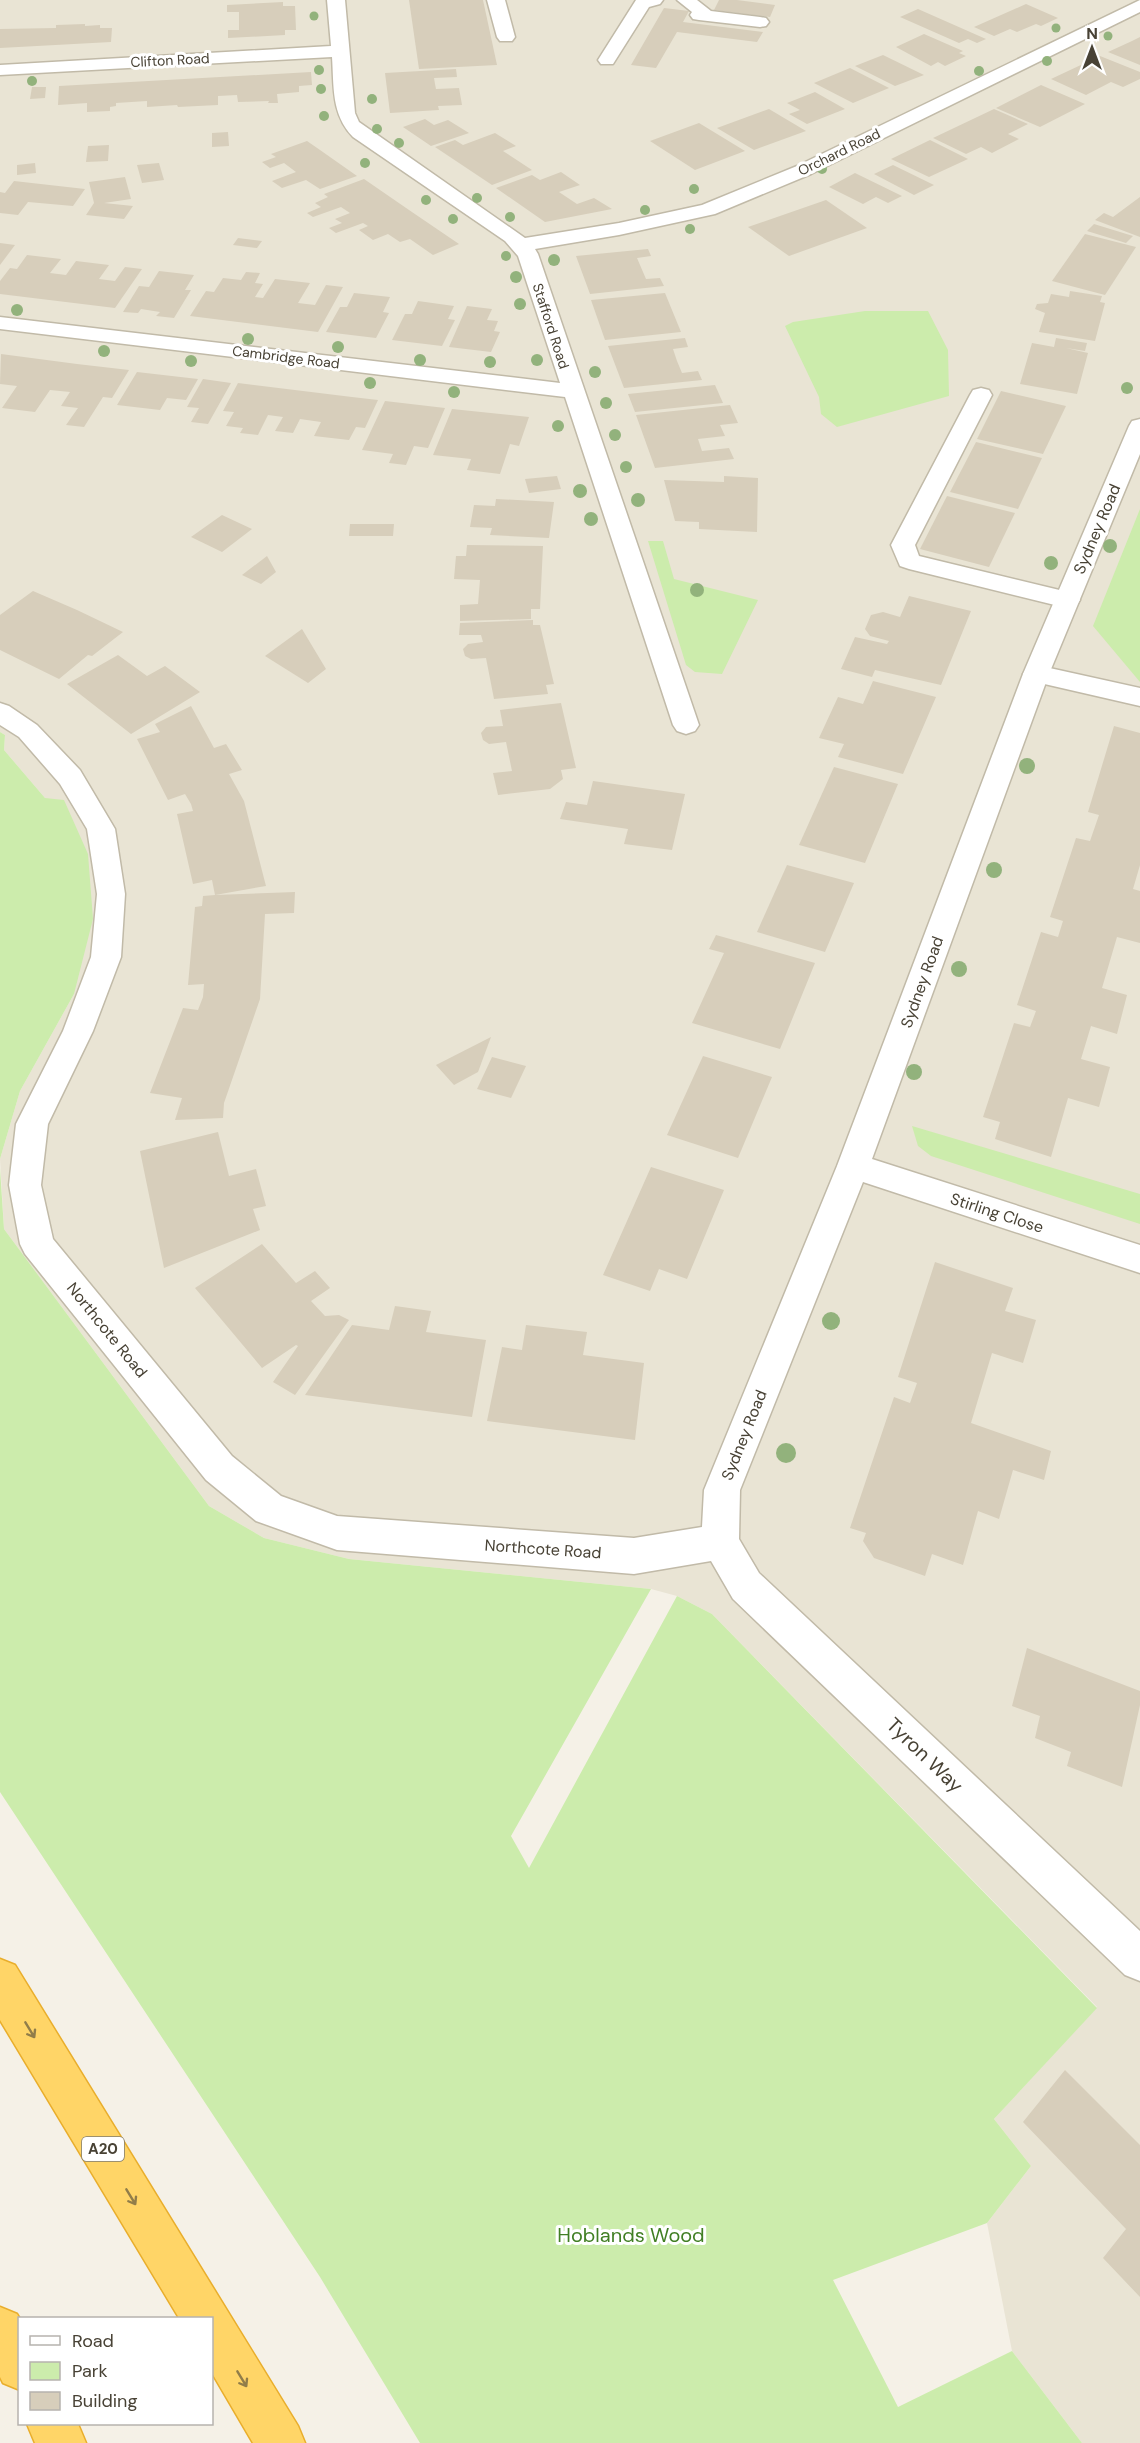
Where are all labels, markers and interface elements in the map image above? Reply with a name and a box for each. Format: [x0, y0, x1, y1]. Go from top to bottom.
north arrow [1062, 18, 1122, 78]
text: N [1086, 23, 1098, 44]
street label: Clifton Road [130, 49, 210, 71]
street label: Orchard Road [795, 124, 883, 180]
street label: Stafford Road [529, 281, 573, 371]
street label: Cambridge Road [231, 341, 341, 373]
street label: Sydney Road [1069, 481, 1125, 577]
street label: Sydney Road [896, 933, 948, 1031]
street label: Stirling Close [948, 1188, 1046, 1238]
street label: Northcote Road [62, 1278, 152, 1382]
street label: Sydney Road [716, 1387, 772, 1483]
street label: Northcote Road [484, 1534, 602, 1564]
street label: Tyron Way [881, 1712, 969, 1798]
one-way arrow [25, 2021, 37, 2038]
road number: A20 [82, 2137, 124, 2161]
one-way arrow [126, 2188, 138, 2205]
park label: Hoblands Wood [557, 2222, 705, 2248]
legend [18, 2317, 213, 2425]
text: Road [72, 2329, 114, 2353]
text: Park [72, 2359, 108, 2383]
one-way arrow [236, 2370, 248, 2387]
text: Building [72, 2389, 137, 2413]

